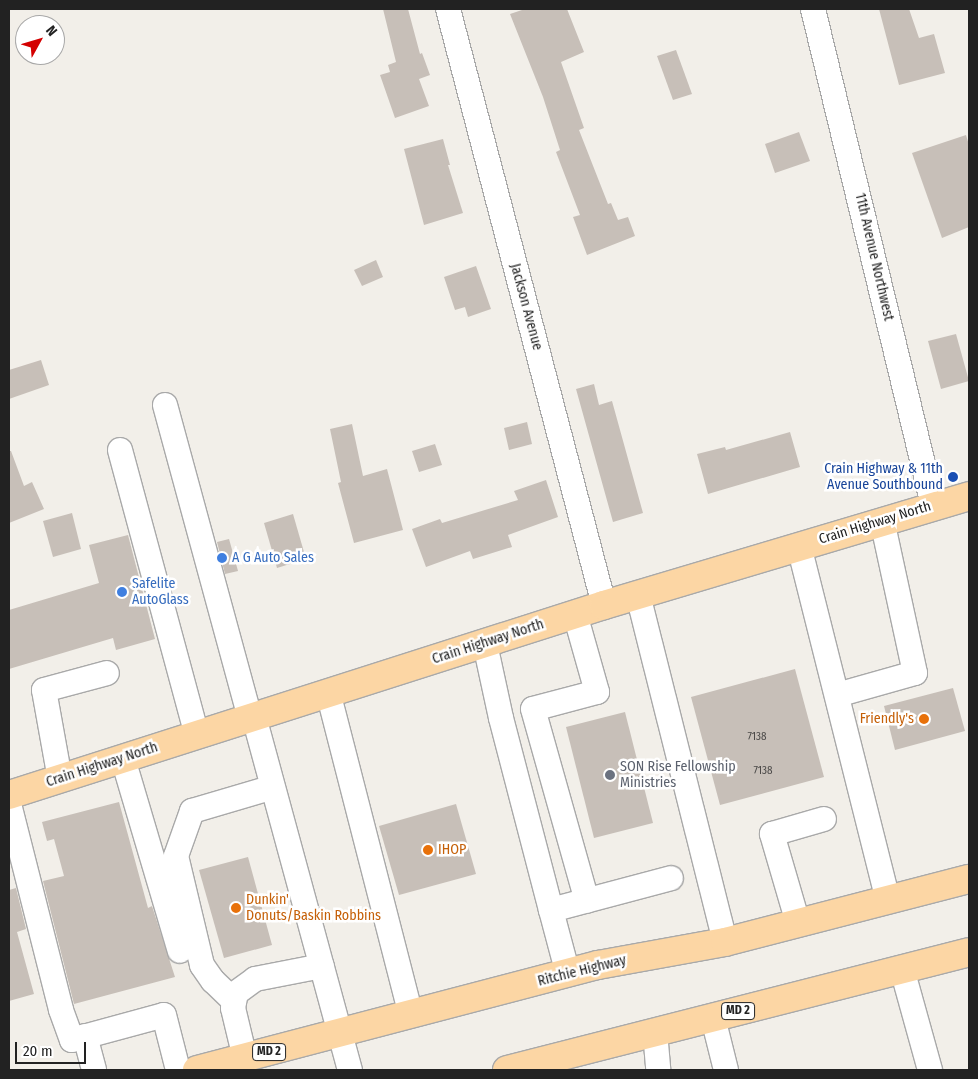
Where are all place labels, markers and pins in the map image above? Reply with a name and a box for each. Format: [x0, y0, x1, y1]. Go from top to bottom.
place label: Crain Highway & 11th Avenue Southbound [824, 461, 943, 494]
marker: Crain Highway & 11th Avenue Southbound [947, 471, 959, 483]
place label: A G Auto Sales [232, 550, 314, 566]
marker: A G Auto Sales [216, 552, 228, 564]
place label: Safelite AutoGlass [132, 576, 189, 608]
marker: Safelite AutoGlass [116, 586, 128, 598]
place label: Friendly's [860, 711, 914, 727]
marker: Friendly's [918, 713, 930, 725]
place label: SON Rise Fellowship Ministries [620, 759, 736, 792]
marker: SON Rise Fellowship Ministries [604, 769, 616, 781]
place label: IHOP [438, 842, 466, 858]
marker: IHOP [422, 844, 434, 856]
place label: Dunkin' Donuts/Baskin Robbins [246, 892, 381, 924]
marker: Dunkin' Donuts/Baskin Robbins [230, 902, 242, 914]

